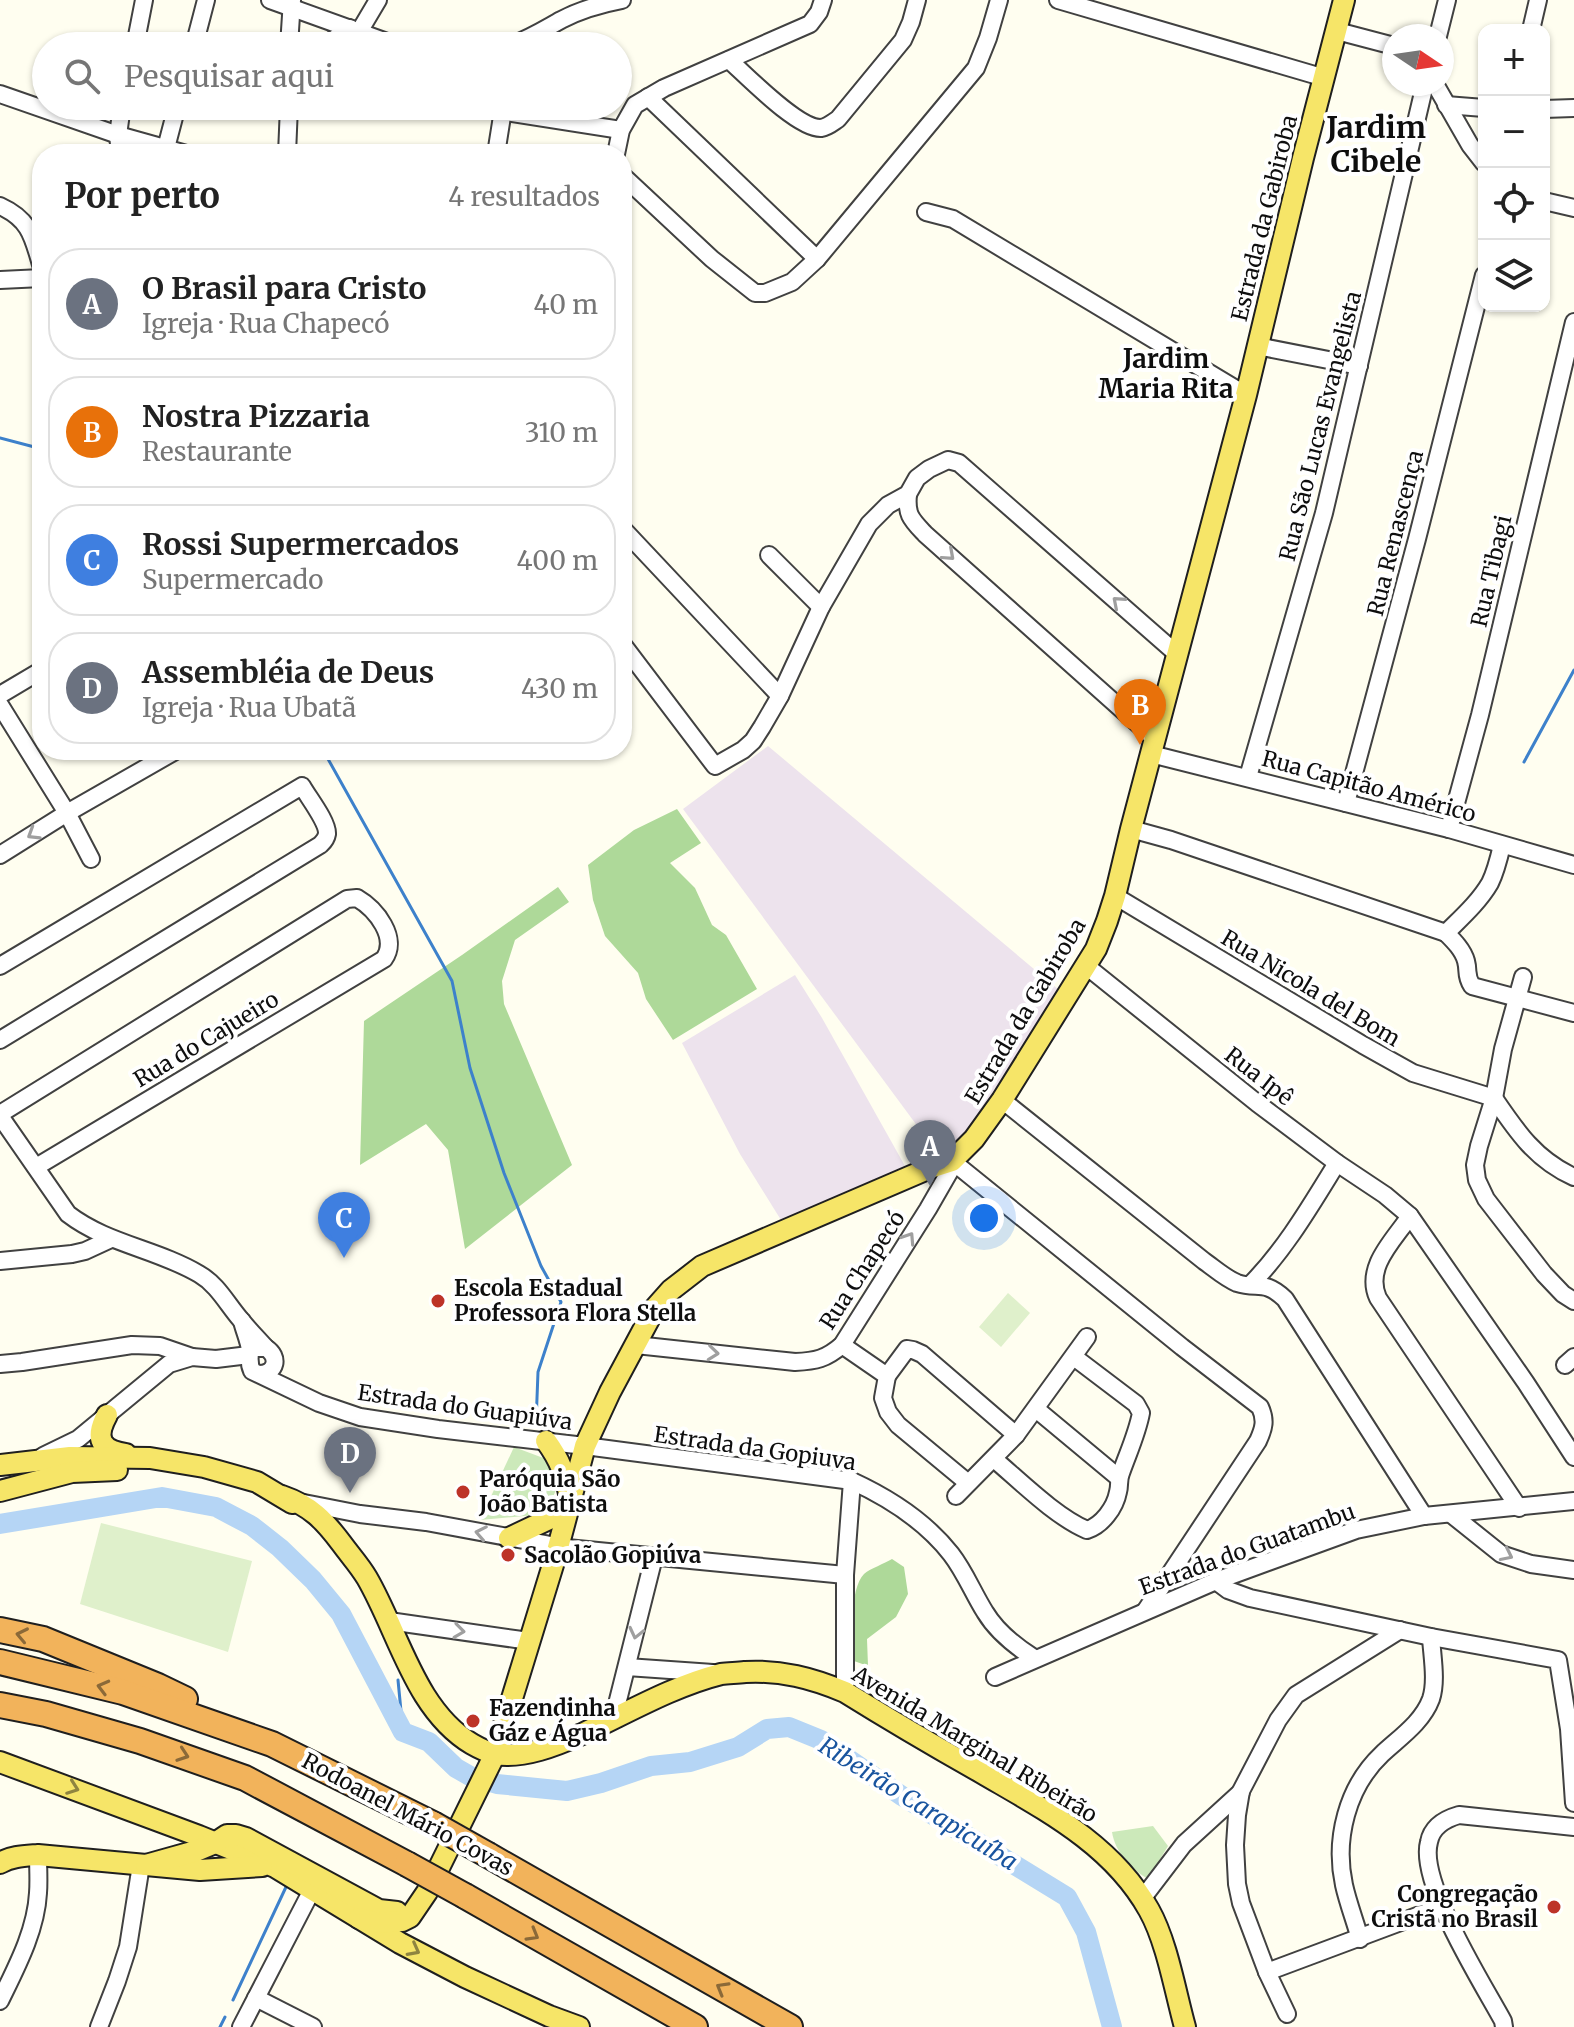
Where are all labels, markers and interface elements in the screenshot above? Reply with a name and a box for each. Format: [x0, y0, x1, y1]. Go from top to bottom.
north arrow [1382, 24, 1454, 96]
map controls [1478, 24, 1550, 312]
button: + [1478, 24, 1550, 96]
search box [32, 32, 632, 120]
icon: search [60, 54, 104, 98]
text: Pesquisar aqui [124, 57, 334, 95]
button: − [1478, 96, 1550, 168]
district label: Jardim Cibele [1325, 108, 1426, 180]
street label: Estrada da Gabiroba [1225, 112, 1303, 324]
button: locate [1478, 168, 1550, 240]
text: Por perto [64, 175, 220, 217]
text: 4 resultados [448, 180, 600, 213]
button: layers [1478, 240, 1550, 312]
text: O Brasil para Cristo [142, 269, 426, 307]
text: A [83, 288, 101, 321]
text: 40 m [534, 288, 598, 321]
street label: Rua São Lucas Evangelista [1273, 288, 1367, 564]
text: Igreja · Rua Chapecó [142, 307, 389, 340]
district label: Jardim Maria Rita [1099, 342, 1233, 405]
text: Nostra Pizzaria [142, 397, 370, 435]
text: B [83, 416, 101, 449]
text: 310 m [525, 416, 598, 449]
text: Restaurante [142, 435, 292, 468]
street label: Rua Renascença [1361, 447, 1429, 619]
street label: Rua Tibagi [1465, 512, 1517, 630]
text: Rossi Supermercados [142, 525, 459, 563]
text: C [83, 544, 101, 577]
text: 400 m [517, 544, 598, 577]
one-way arrow [939, 545, 954, 560]
text: Supermercado [142, 563, 324, 596]
one-way arrow [1113, 598, 1128, 612]
text: Assembléia de Deus [142, 653, 434, 691]
text: D [82, 672, 102, 705]
text: 430 m [521, 672, 598, 705]
pin: B [1114, 679, 1166, 745]
text: Igreja · Rua Ubatã [142, 691, 356, 724]
street label: Rua Capitão Américo [1259, 744, 1479, 828]
one-way arrow [28, 824, 42, 839]
street label: Estrada da Gabiroba [959, 913, 1092, 1109]
street label: Rua Nicola del Bom [1216, 923, 1406, 1053]
street label: Rua do Cajueiro [128, 985, 284, 1093]
street label: Rua Ipê [1219, 1041, 1299, 1111]
pin: A [904, 1120, 956, 1186]
pin: C [318, 1192, 370, 1258]
your location [964, 1198, 1004, 1238]
street label: Rua Chapecó [813, 1205, 911, 1335]
one-way arrow [900, 1233, 915, 1247]
place label: Escola Estadual Professora Flora Stella [454, 1274, 696, 1327]
marker: Escola Estadual Professora Flora Stella [429, 1292, 447, 1310]
one-way arrow [707, 1345, 720, 1362]
street label: Estrada do Guapiúva [356, 1378, 574, 1436]
street label: Estrada da Gopiuva [652, 1420, 858, 1476]
pin: D [324, 1427, 376, 1493]
place label: Paróquia São João Batista [478, 1465, 620, 1518]
marker: Paróquia São João Batista [454, 1483, 472, 1501]
street label: Estrada do Guatambu [1135, 1497, 1359, 1601]
one-way arrow [474, 1525, 487, 1542]
place label: Sacolão Gopiúva [524, 1541, 701, 1569]
one-way arrow [1498, 1545, 1513, 1561]
marker: Sacolão Gopiúva [499, 1546, 517, 1564]
one-way arrow [452, 1622, 466, 1639]
one-way arrow [628, 1626, 645, 1640]
one-way arrow [15, 1627, 29, 1644]
street label: Avenida Marginal Ribeirão [846, 1659, 1103, 1828]
one-way arrow [97, 1679, 111, 1696]
place label: Fazendinha Gáz e Água [489, 1694, 616, 1747]
marker: Fazendinha Gáz e Água [464, 1712, 482, 1730]
water label: Ribeirão Carapicuíba [813, 1730, 1023, 1877]
one-way arrow [175, 1746, 189, 1762]
street label: Rodoanel Mário Covas [298, 1746, 518, 1882]
one-way arrow [66, 1778, 80, 1795]
place label: Congregação Cristã no Brasil [1372, 1880, 1538, 1933]
marker: Congregação Cristã no Brasil [1545, 1898, 1563, 1916]
one-way arrow [524, 1925, 539, 1941]
one-way arrow [406, 1941, 421, 1956]
one-way arrow [716, 1982, 731, 1998]

